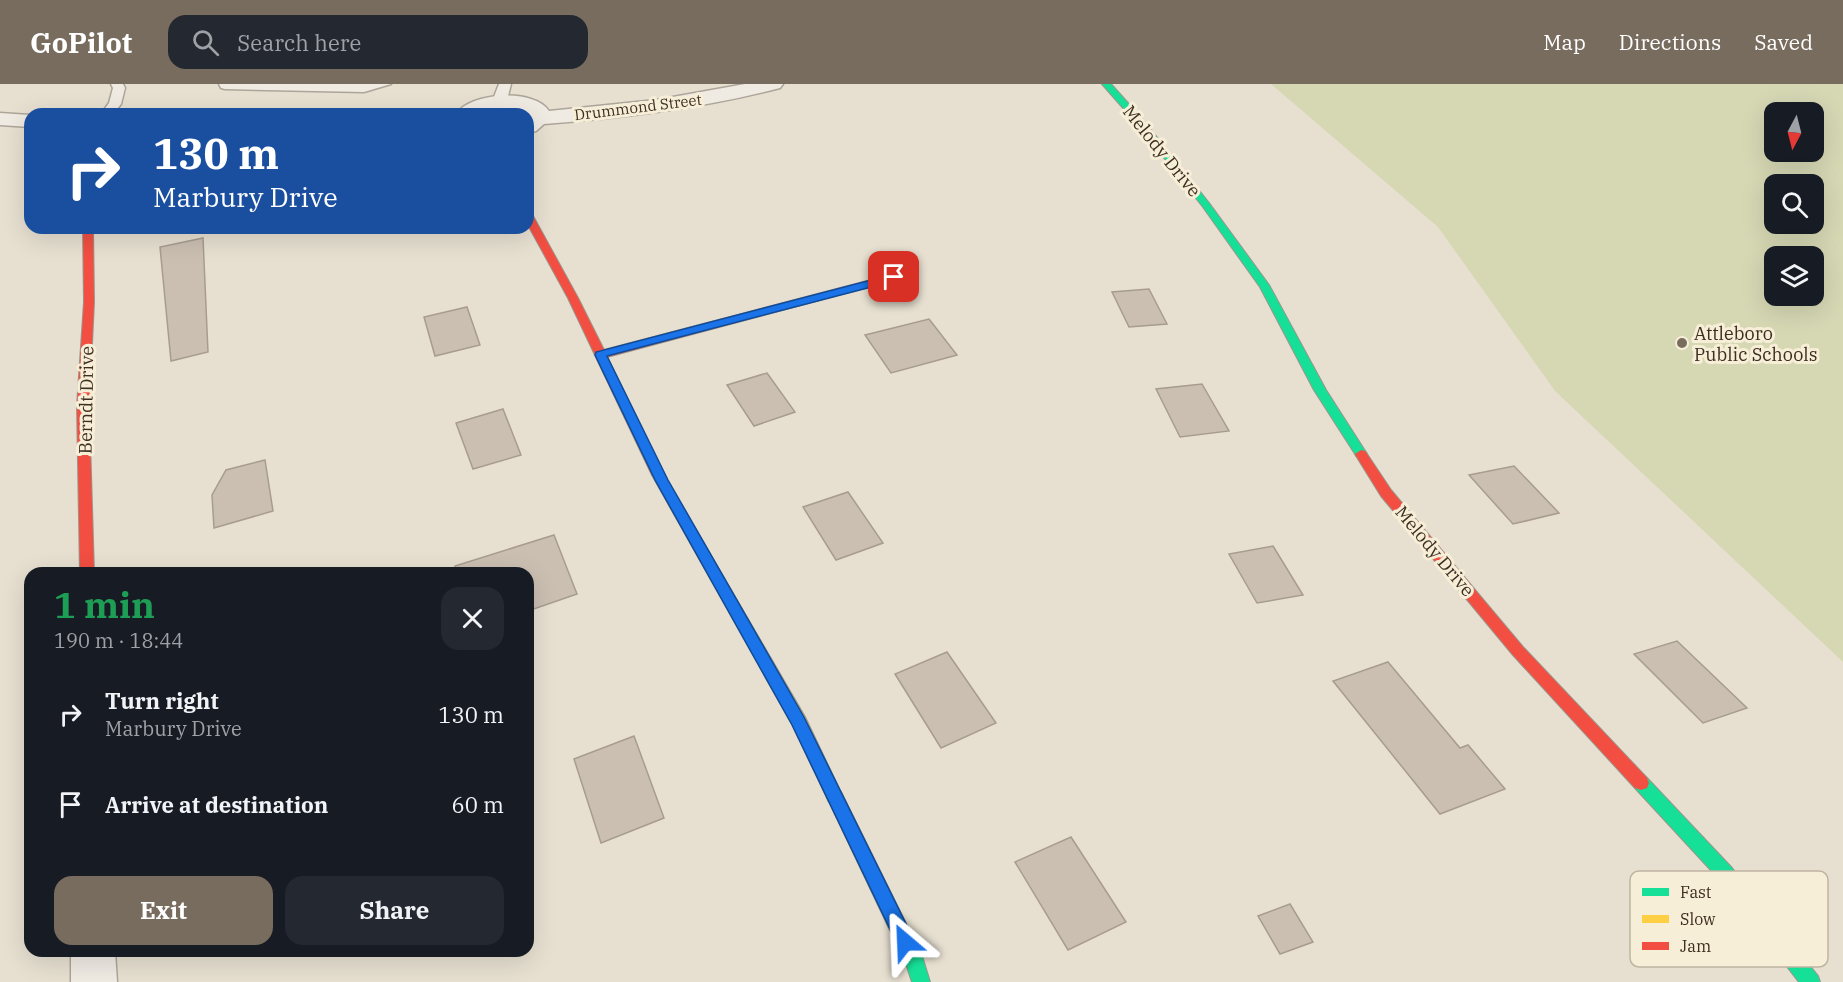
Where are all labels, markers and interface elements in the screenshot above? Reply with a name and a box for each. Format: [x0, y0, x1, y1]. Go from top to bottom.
search box [168, 15, 588, 69]
text: GoPilot [30, 24, 132, 61]
icon: search [189, 26, 222, 59]
text: Search here [237, 28, 361, 57]
text: Map [1543, 28, 1586, 56]
text: Directions [1619, 28, 1721, 56]
text: Saved [1754, 28, 1813, 56]
street label: Drummond Street [573, 90, 703, 124]
street label: Melody Drive [1118, 101, 1206, 201]
north arrow [1764, 102, 1824, 162]
map controls [1764, 102, 1824, 306]
text: 130 m [153, 126, 279, 181]
icon: right [54, 132, 132, 210]
button: search [1764, 174, 1824, 234]
text: Marbury Drive [153, 179, 338, 214]
button: layers [1764, 246, 1824, 306]
pin [868, 251, 919, 302]
icon: arrive [877, 260, 910, 293]
place label: Attleboro Public Schools [1694, 322, 1817, 366]
marker: Attleboro Public Schools [1675, 336, 1689, 350]
street label: Berndt Drive [74, 346, 98, 454]
street label: Melody Drive [1390, 501, 1480, 601]
text: 1 min [54, 581, 155, 628]
button: close [441, 587, 504, 650]
text: 190 m · 18:44 [54, 627, 183, 654]
text: Turn right [105, 686, 219, 715]
icon: right [54, 698, 87, 731]
text: 130 m [438, 700, 504, 729]
text: Marbury Drive [105, 715, 242, 742]
icon: arrive [54, 788, 87, 821]
text: Arrive at destination [105, 790, 328, 819]
text: 60 m [452, 790, 504, 819]
legend [1630, 871, 1828, 967]
button: Exit [54, 876, 273, 945]
button: Share [285, 876, 504, 945]
text: Fast [1680, 882, 1712, 902]
text: Slow [1680, 909, 1716, 929]
position arrow [873, 910, 937, 974]
text: Jam [1680, 936, 1711, 956]

